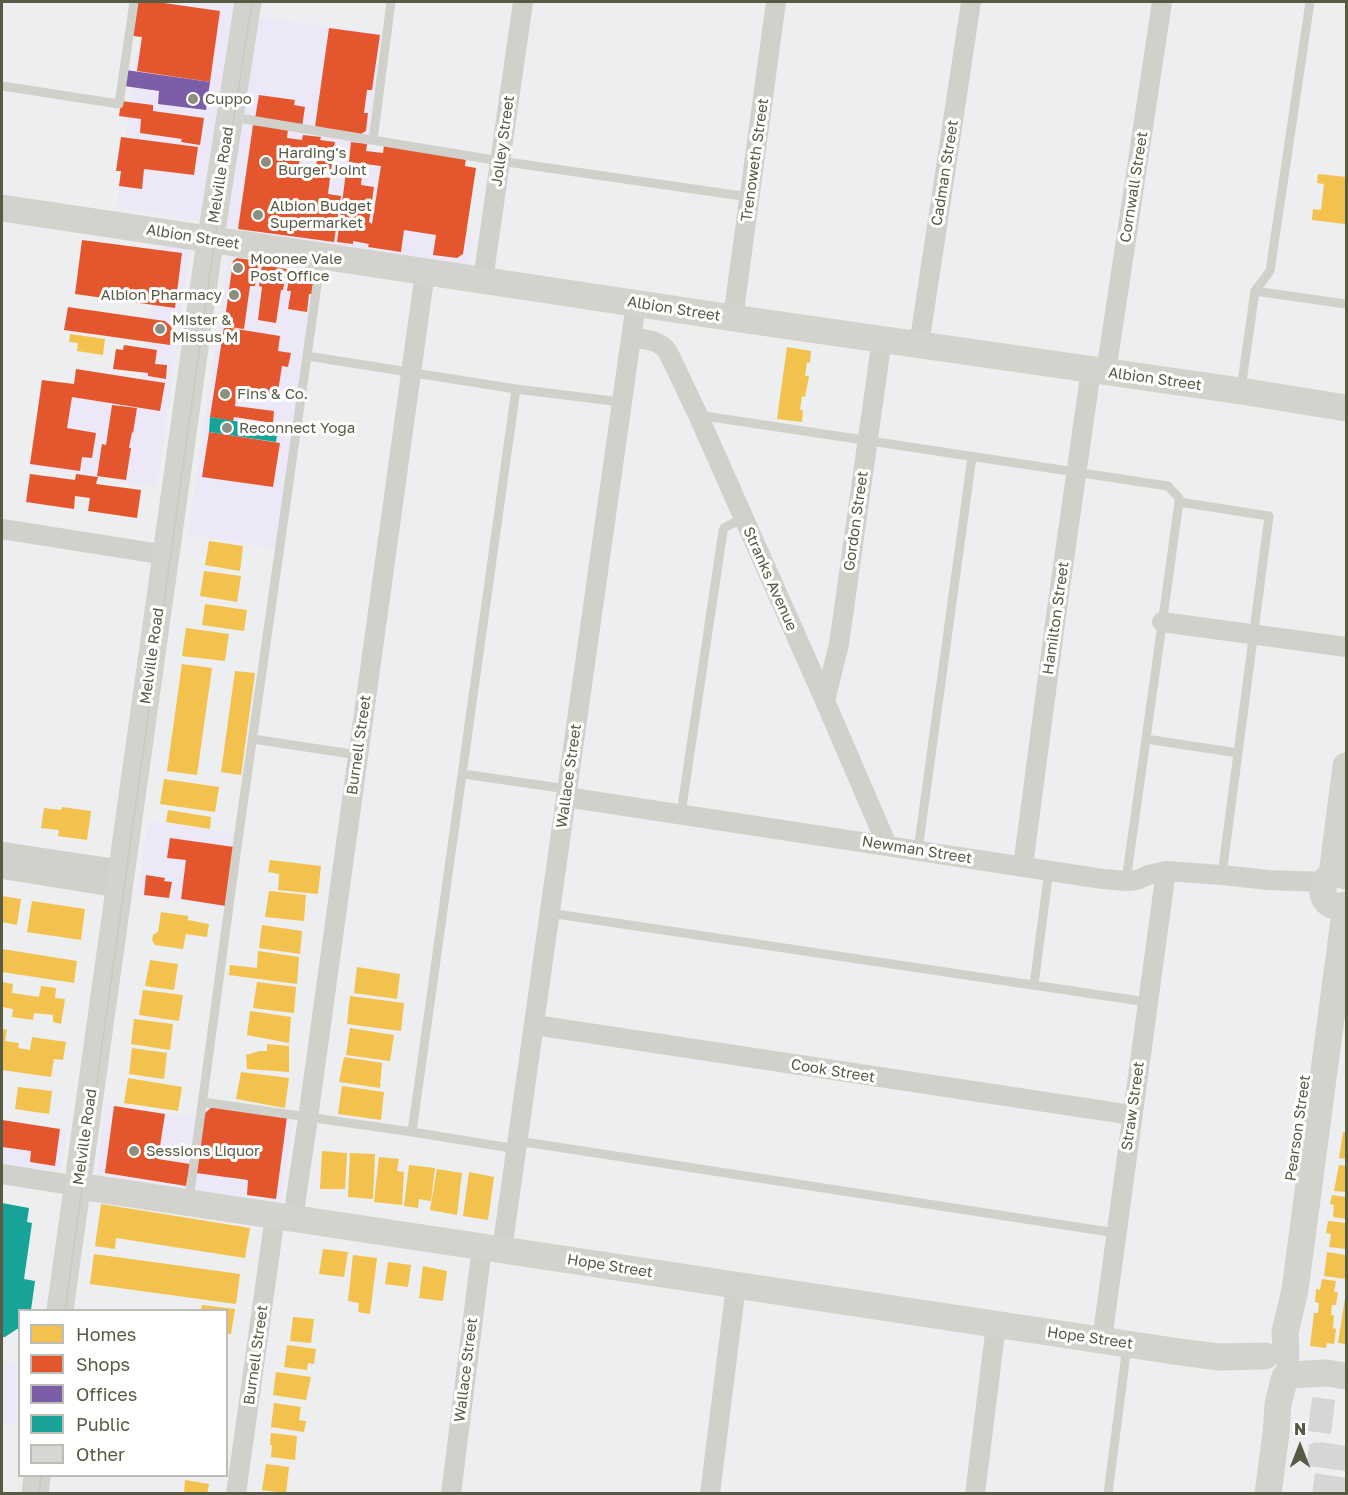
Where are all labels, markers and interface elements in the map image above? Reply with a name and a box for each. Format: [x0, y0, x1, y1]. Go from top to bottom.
place label: Cuppo [205, 90, 252, 108]
marker: Cuppo [186, 92, 200, 106]
street label: Jolley Street [488, 94, 518, 188]
street label: Trenoweth Street [737, 97, 773, 223]
street label: Cadman Street [928, 119, 962, 227]
street label: Melville Road [205, 126, 237, 224]
street label: Cornwall Street [1116, 130, 1152, 244]
place label: Harding's Burger Joint [278, 144, 367, 179]
marker: Harding's Burger Joint [259, 155, 273, 169]
place label: Albion Budget Supermarket [270, 197, 372, 232]
marker: Albion Budget Supermarket [251, 208, 265, 222]
street label: Albion Street [145, 221, 241, 253]
place label: Moonee Vale Post Office [250, 250, 342, 285]
marker: Moonee Vale Post Office [231, 261, 245, 275]
place label: Albion Pharmacy [101, 286, 222, 304]
marker: Albion Pharmacy [227, 288, 241, 302]
street label: Albion Street [626, 293, 722, 325]
place label: Mister & Missus M [172, 311, 238, 346]
marker: Mister & Missus M [153, 322, 167, 336]
street label: Albion Street [1107, 364, 1203, 394]
place label: Fins & Co. [237, 385, 308, 403]
marker: Fins & Co. [218, 387, 232, 401]
place label: Reconnect Yoga [239, 419, 355, 437]
marker: Reconnect Yoga [220, 421, 234, 435]
street label: Gordon Street [840, 470, 872, 572]
street label: Stranks Avenue [739, 524, 801, 634]
street label: Hamilton Street [1039, 560, 1073, 676]
street label: Melville Road [136, 607, 168, 705]
street label: Burnell Street [343, 694, 375, 796]
street label: Wallace Street [553, 723, 585, 829]
street label: Newman Street [861, 832, 973, 868]
street label: Cook Street [790, 1055, 876, 1087]
street label: Straw Street [1118, 1060, 1148, 1152]
street label: Pearson Street [1282, 1074, 1314, 1182]
street label: Melville Road [69, 1088, 101, 1186]
place label: Sessions Liquor [146, 1142, 260, 1160]
marker: Sessions Liquor [127, 1144, 141, 1158]
street label: Hope Street [566, 1250, 654, 1282]
street label: Burnell Street [240, 1304, 272, 1406]
legend [18, 1309, 228, 1477]
street label: Wallace Street [451, 1317, 481, 1423]
text: Homes [76, 1323, 136, 1345]
street label: Hope Street [1046, 1323, 1134, 1353]
text: Shops [76, 1353, 130, 1375]
text: Offices [76, 1383, 137, 1405]
text: Public [76, 1413, 130, 1435]
north arrow [1270, 1417, 1330, 1477]
text: N [1294, 1419, 1306, 1439]
text: Other [76, 1443, 125, 1465]

